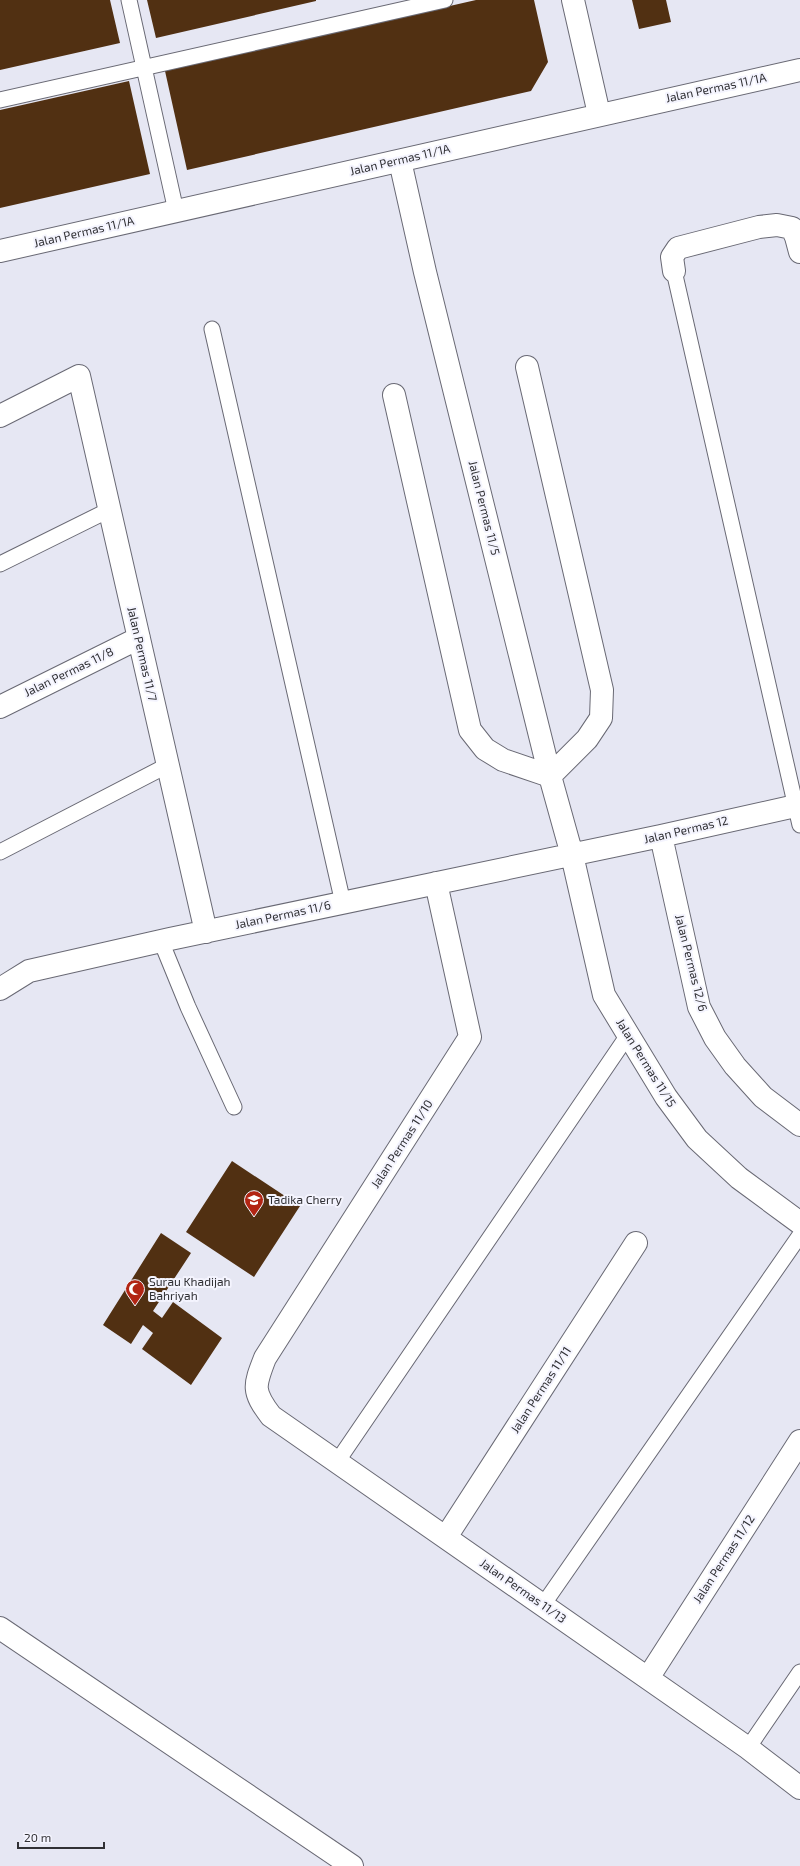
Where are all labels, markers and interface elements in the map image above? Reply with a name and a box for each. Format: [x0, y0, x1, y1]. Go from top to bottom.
street label: Jalan Permas 11/1A [664, 69, 768, 105]
street label: Jalan Permas 11/1A [348, 141, 452, 177]
street label: Jalan Permas 11/1A [32, 213, 136, 249]
street label: Jalan Permas 11/5 [466, 459, 503, 556]
street label: Jalan Permas 11/7 [125, 605, 161, 702]
street label: Jalan Permas 11/8 [22, 643, 116, 699]
street label: Jalan Permas 12 [642, 812, 730, 846]
street label: Jalan Permas 11/6 [234, 897, 332, 931]
street label: Jalan Permas 12/6 [673, 913, 711, 1013]
street label: Jalan Permas 11/15 [614, 1016, 680, 1109]
street label: Jalan Permas 11/10 [367, 1097, 435, 1190]
school or university icon: Tadika Cherry [243, 1189, 265, 1217]
place label: Tadika Cherry [268, 1192, 343, 1206]
place label: Surau Khadijah Bahriyah [149, 1274, 231, 1302]
mosque icon: Surau Khadijah Bahriyah [124, 1278, 146, 1306]
street label: Jalan Permas 11/11 [507, 1344, 573, 1435]
street label: Jalan Permas 11/12 [690, 1512, 757, 1605]
street label: Jalan Permas 11/13 [478, 1555, 569, 1625]
scale bar [18, 1824, 104, 1850]
text: 20 m [24, 1830, 51, 1844]

